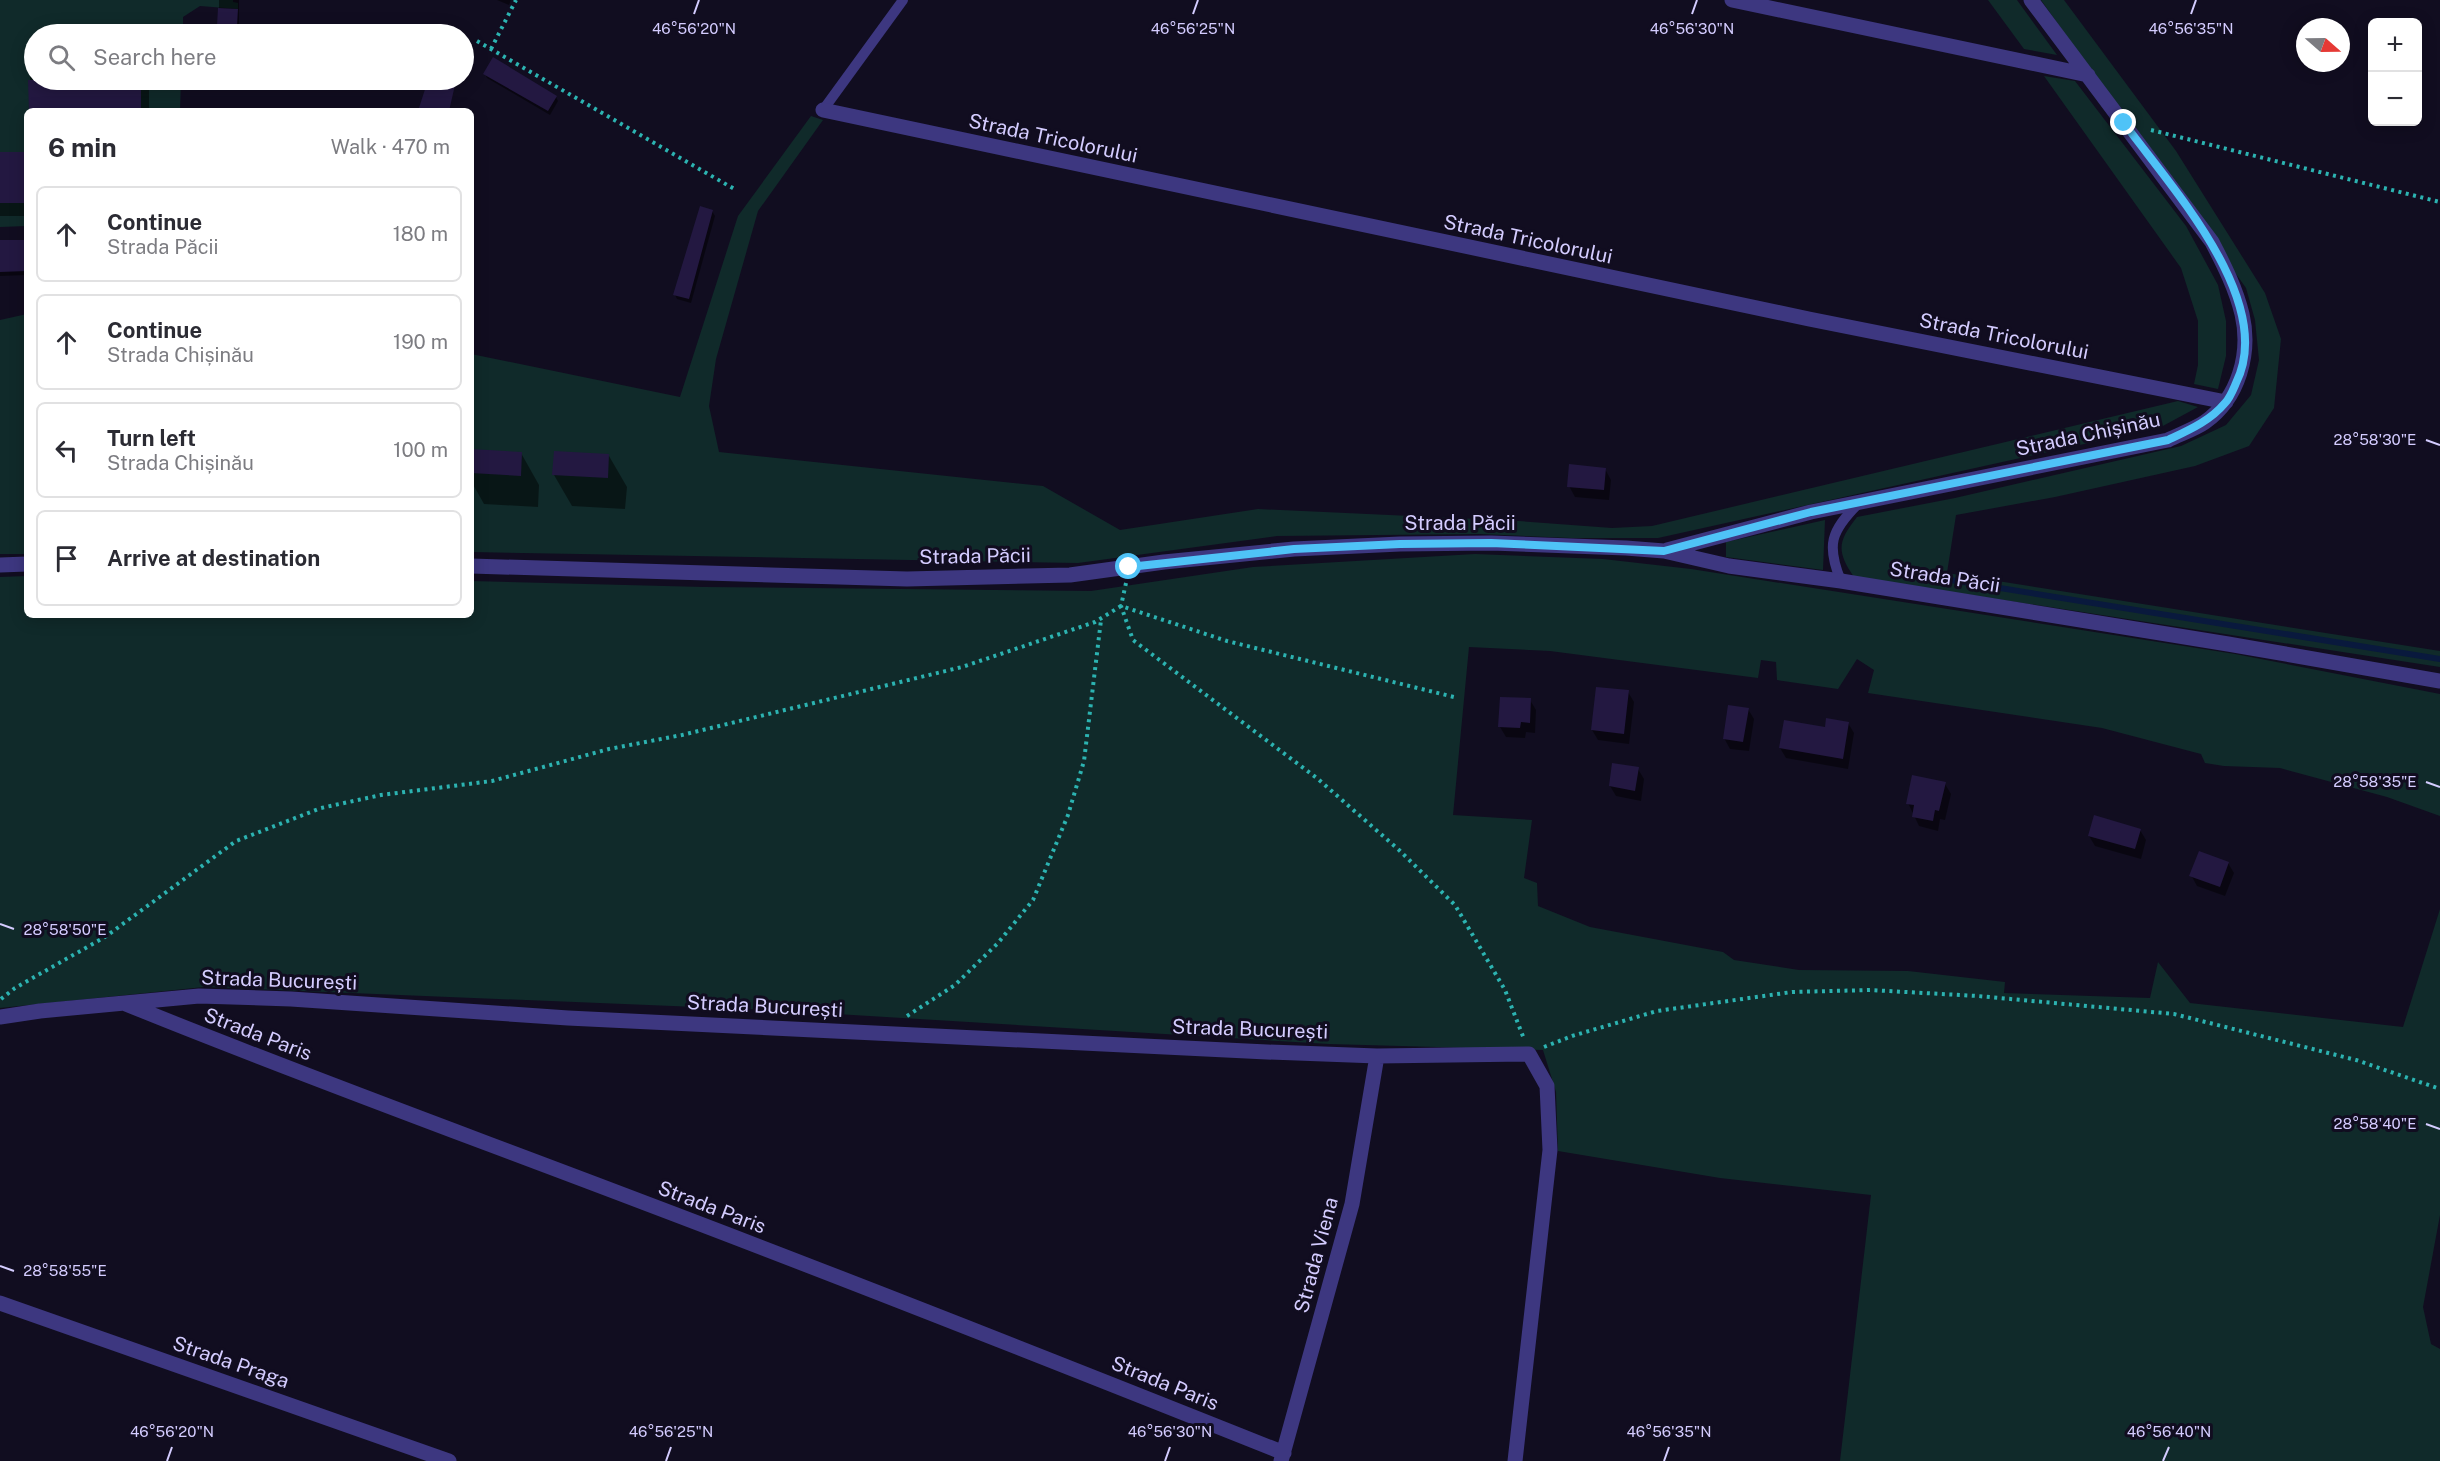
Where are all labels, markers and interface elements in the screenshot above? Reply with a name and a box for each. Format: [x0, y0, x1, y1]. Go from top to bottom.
north arrow [2296, 18, 2350, 72]
map controls [2368, 18, 2422, 126]
button: + [2368, 18, 2422, 72]
text: 46°56'20"N [652, 20, 736, 37]
text: 46°56'25"N [1151, 20, 1235, 37]
text: 46°56'30"N [1650, 20, 1734, 37]
text: 46°56'35"N [2148, 20, 2234, 37]
search box [24, 24, 474, 90]
icon: search [45, 41, 78, 74]
text: Search here [93, 44, 217, 70]
button: − [2368, 72, 2422, 126]
street label: Strada Tricolorului [966, 108, 1140, 168]
route end [2110, 109, 2136, 135]
text: 6 min [48, 132, 117, 163]
text: Walk · 470 m [331, 135, 450, 159]
text: Continue [107, 209, 202, 235]
street label: Strada Tricolorului [1441, 209, 1615, 269]
icon: ahead [50, 218, 83, 251]
text: 180 m [393, 222, 448, 246]
text: Strada Păcii [107, 235, 219, 259]
street label: Strada Tricolorului [1917, 308, 2091, 364]
text: Continue [107, 317, 202, 343]
icon: ahead [50, 326, 83, 359]
text: 190 m [393, 330, 448, 354]
text: Strada Chișinău [107, 343, 254, 367]
street label: Strada Chișinău [2014, 407, 2162, 461]
text: Turn left [107, 425, 196, 451]
text: 28°58'30"E [2334, 431, 2416, 448]
icon: left [50, 434, 83, 467]
text: 100 m [393, 438, 448, 462]
text: Strada Chișinău [107, 451, 254, 475]
street label: Strada Păcii [1404, 511, 1516, 535]
icon: arrive [50, 542, 83, 575]
street label: Strada Păcii [919, 543, 1031, 569]
text: Arrive at destination [107, 545, 320, 571]
route start [1115, 553, 1141, 579]
street label: Strada Păcii [1888, 556, 2002, 598]
text: 28°58'35"E [2333, 773, 2417, 790]
text: 28°58'50"E [23, 921, 107, 938]
street label: Strada București [200, 965, 358, 995]
street label: Strada București [686, 990, 844, 1022]
street label: Strada Paris [201, 1002, 315, 1066]
street label: Strada București [1171, 1014, 1329, 1044]
text: 28°58'40"E [2334, 1115, 2416, 1132]
street label: Strada Paris [655, 1175, 769, 1239]
street label: Strada Viena [1289, 1194, 1343, 1316]
text: 28°58'55"E [23, 1262, 107, 1279]
street label: Strada Praga [170, 1331, 292, 1393]
street label: Strada Paris [1108, 1351, 1222, 1415]
text: 46°56'20"N [130, 1423, 214, 1440]
text: 46°56'25"N [629, 1423, 713, 1440]
text: 46°56'30"N [1128, 1423, 1212, 1440]
text: 46°56'35"N [1626, 1423, 1712, 1440]
text: 46°56'40"N [2127, 1423, 2211, 1440]

